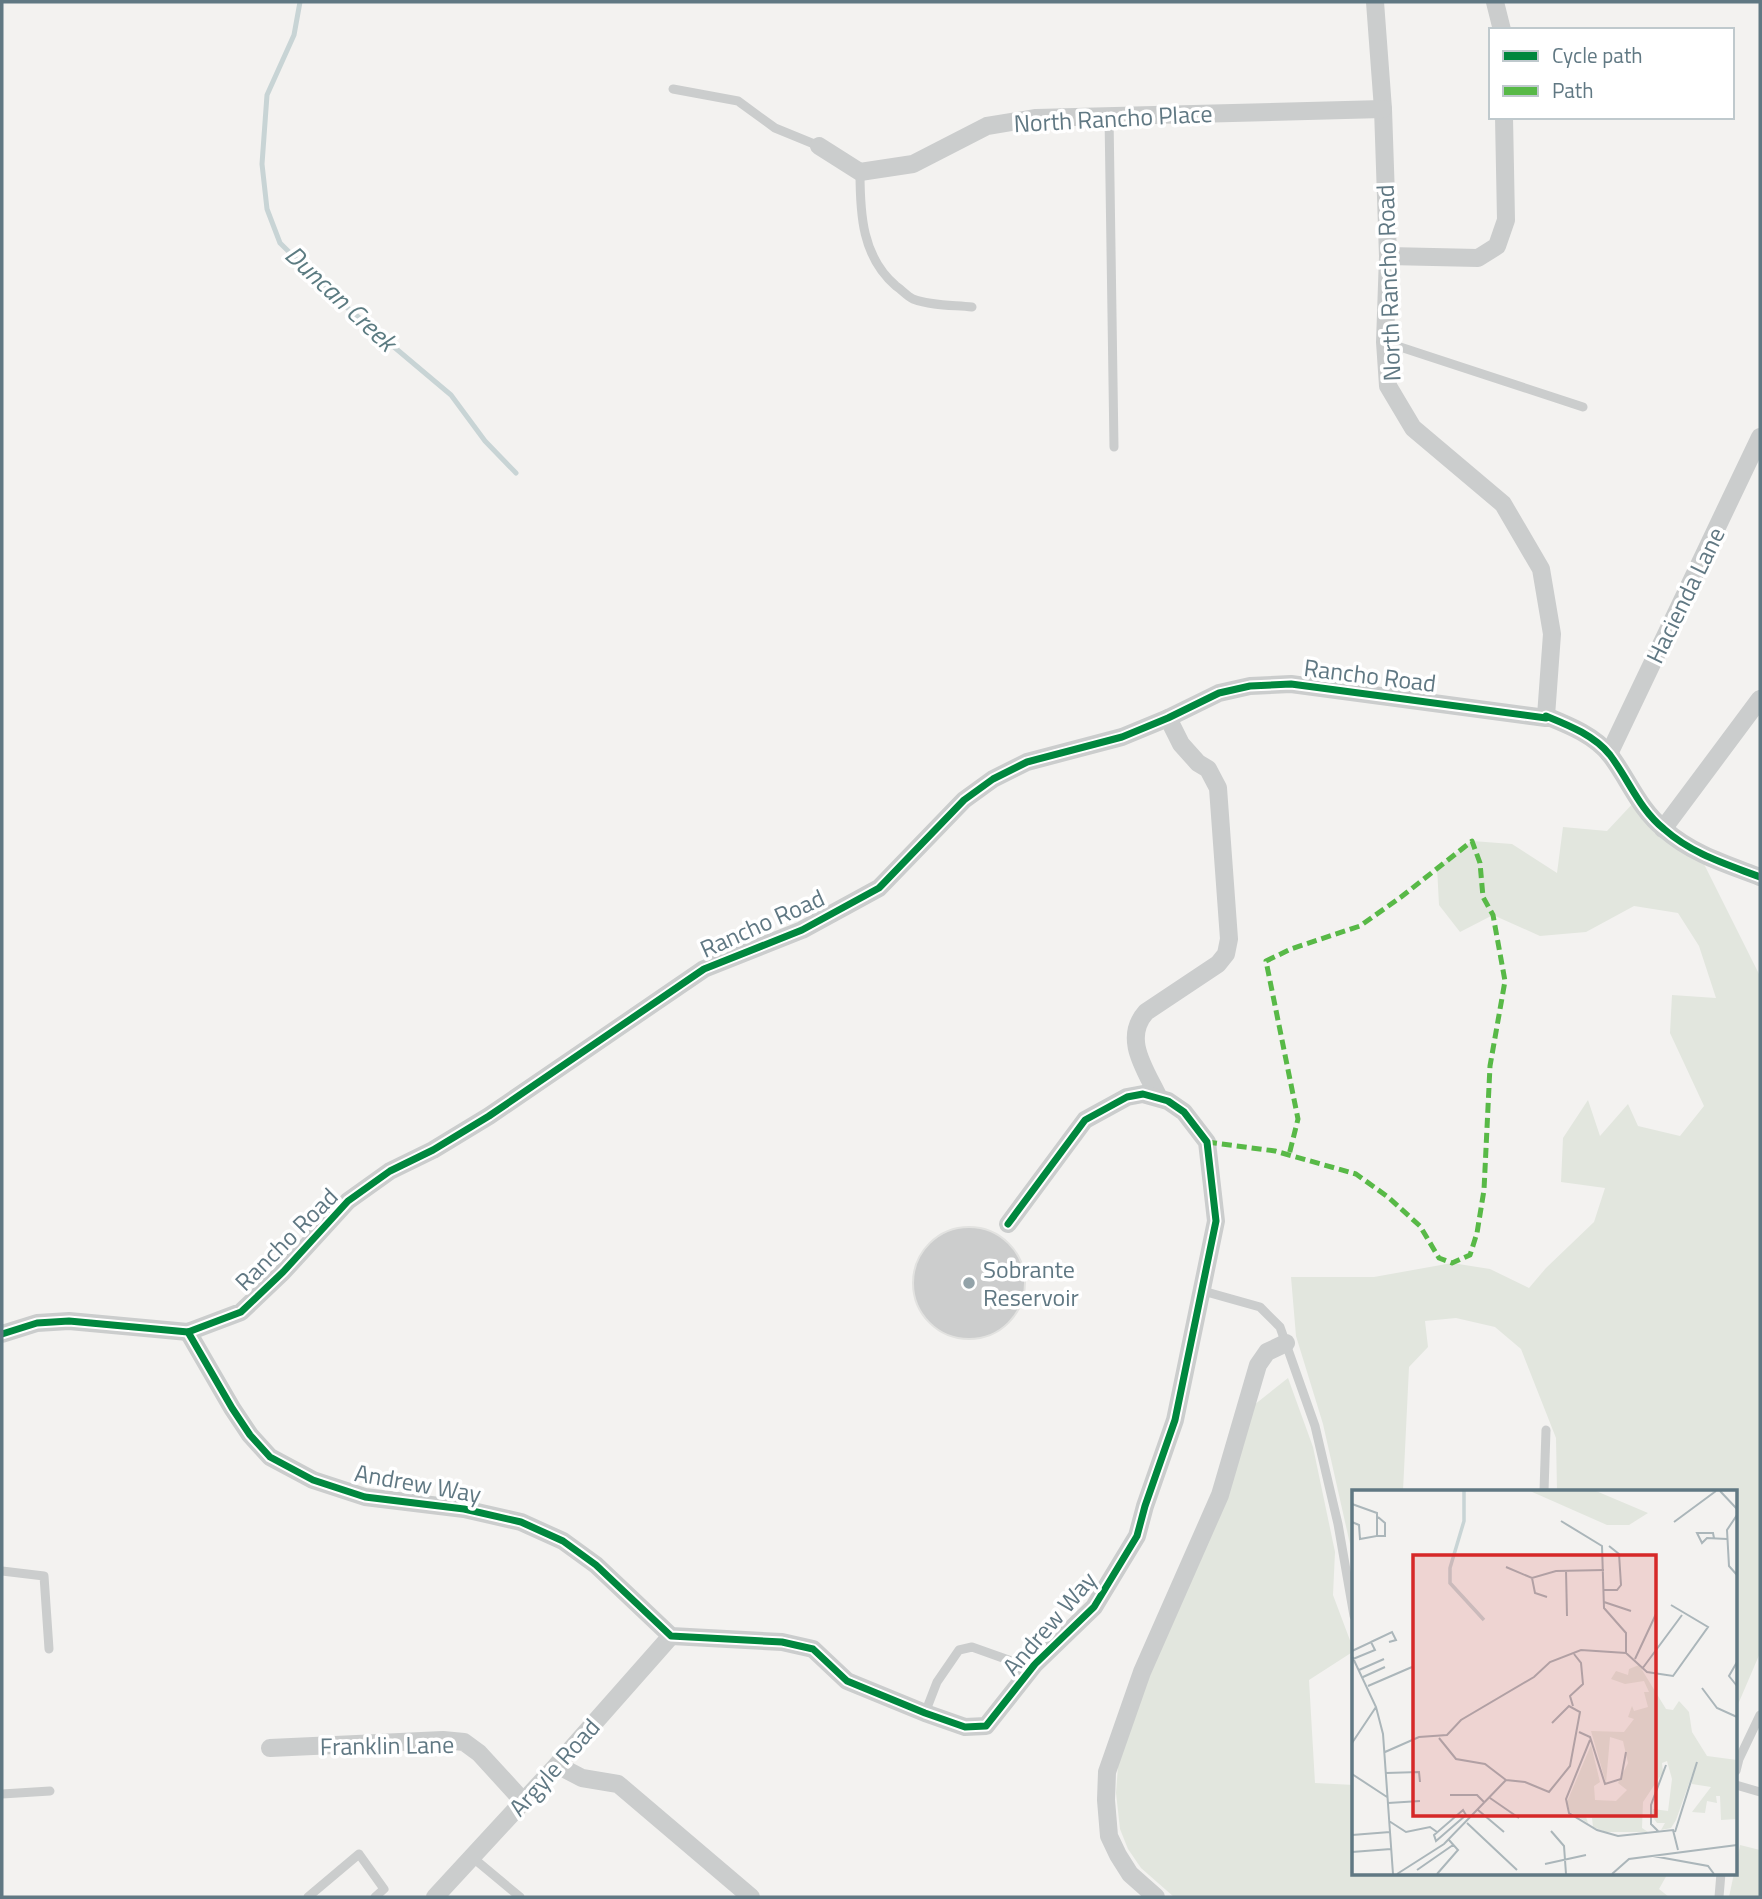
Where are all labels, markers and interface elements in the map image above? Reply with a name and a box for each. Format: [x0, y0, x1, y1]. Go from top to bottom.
legend [1489, 28, 1734, 119]
text: Cycle path [1552, 39, 1643, 71]
text: Path [1552, 74, 1594, 106]
street label: North Rancho Place [1013, 95, 1213, 141]
street label: North Rancho Road [1367, 184, 1409, 382]
water label: Duncan Creek [276, 236, 408, 362]
street label: Hacienda Lane [1636, 521, 1734, 669]
street label: Rancho Road [1302, 649, 1438, 701]
street label: Rancho Road [694, 880, 830, 966]
street label: Rancho Road [226, 1179, 346, 1299]
place label: Sobrante Reservoir [983, 1251, 1079, 1315]
marker: Sobrante Reservoir [961, 1275, 977, 1291]
street label: Andrew Way [352, 1454, 485, 1512]
inset map [1352, 1490, 1738, 1874]
street label: Andrew Way [993, 1563, 1105, 1683]
street label: Argyle Road [500, 1710, 608, 1824]
street label: Franklin Lane [320, 1726, 454, 1764]

